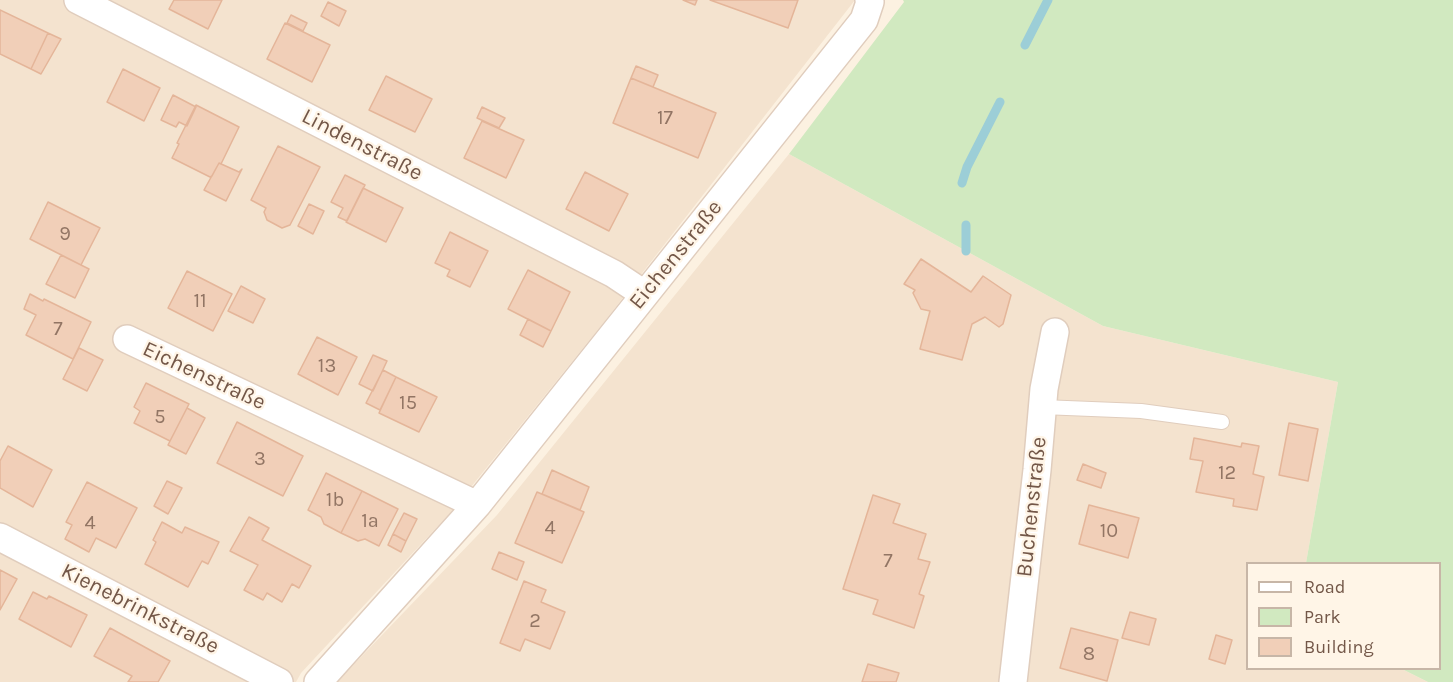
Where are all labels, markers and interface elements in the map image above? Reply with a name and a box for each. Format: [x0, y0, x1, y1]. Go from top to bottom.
street label: Lindenstraße [297, 103, 427, 187]
house number: 17 [657, 106, 673, 130]
street label: Eichenstraße [624, 195, 728, 315]
house number: 9 [59, 222, 71, 246]
house number: 11 [193, 289, 207, 313]
house number: 7 [53, 317, 63, 341]
street label: Eichenstraße [138, 336, 270, 416]
house number: 13 [318, 354, 336, 378]
house number: 15 [399, 391, 417, 415]
house number: 5 [154, 405, 166, 429]
street label: Buchenstraße [1012, 436, 1052, 578]
house number: 3 [254, 447, 266, 471]
house number: 12 [1218, 461, 1236, 485]
house number: 1b [326, 488, 344, 512]
house number: 1a [361, 509, 379, 533]
house number: 4 [84, 511, 96, 535]
house number: 4 [544, 516, 556, 540]
house number: 10 [1100, 519, 1118, 543]
house number: 7 [883, 549, 893, 573]
street label: Kienebrinkstraße [57, 558, 223, 660]
legend [1246, 562, 1441, 670]
text: Road [1304, 576, 1345, 598]
text: Park [1304, 606, 1341, 628]
house number: 2 [529, 609, 541, 633]
text: Building [1304, 636, 1374, 658]
house number: 8 [1083, 642, 1095, 666]

